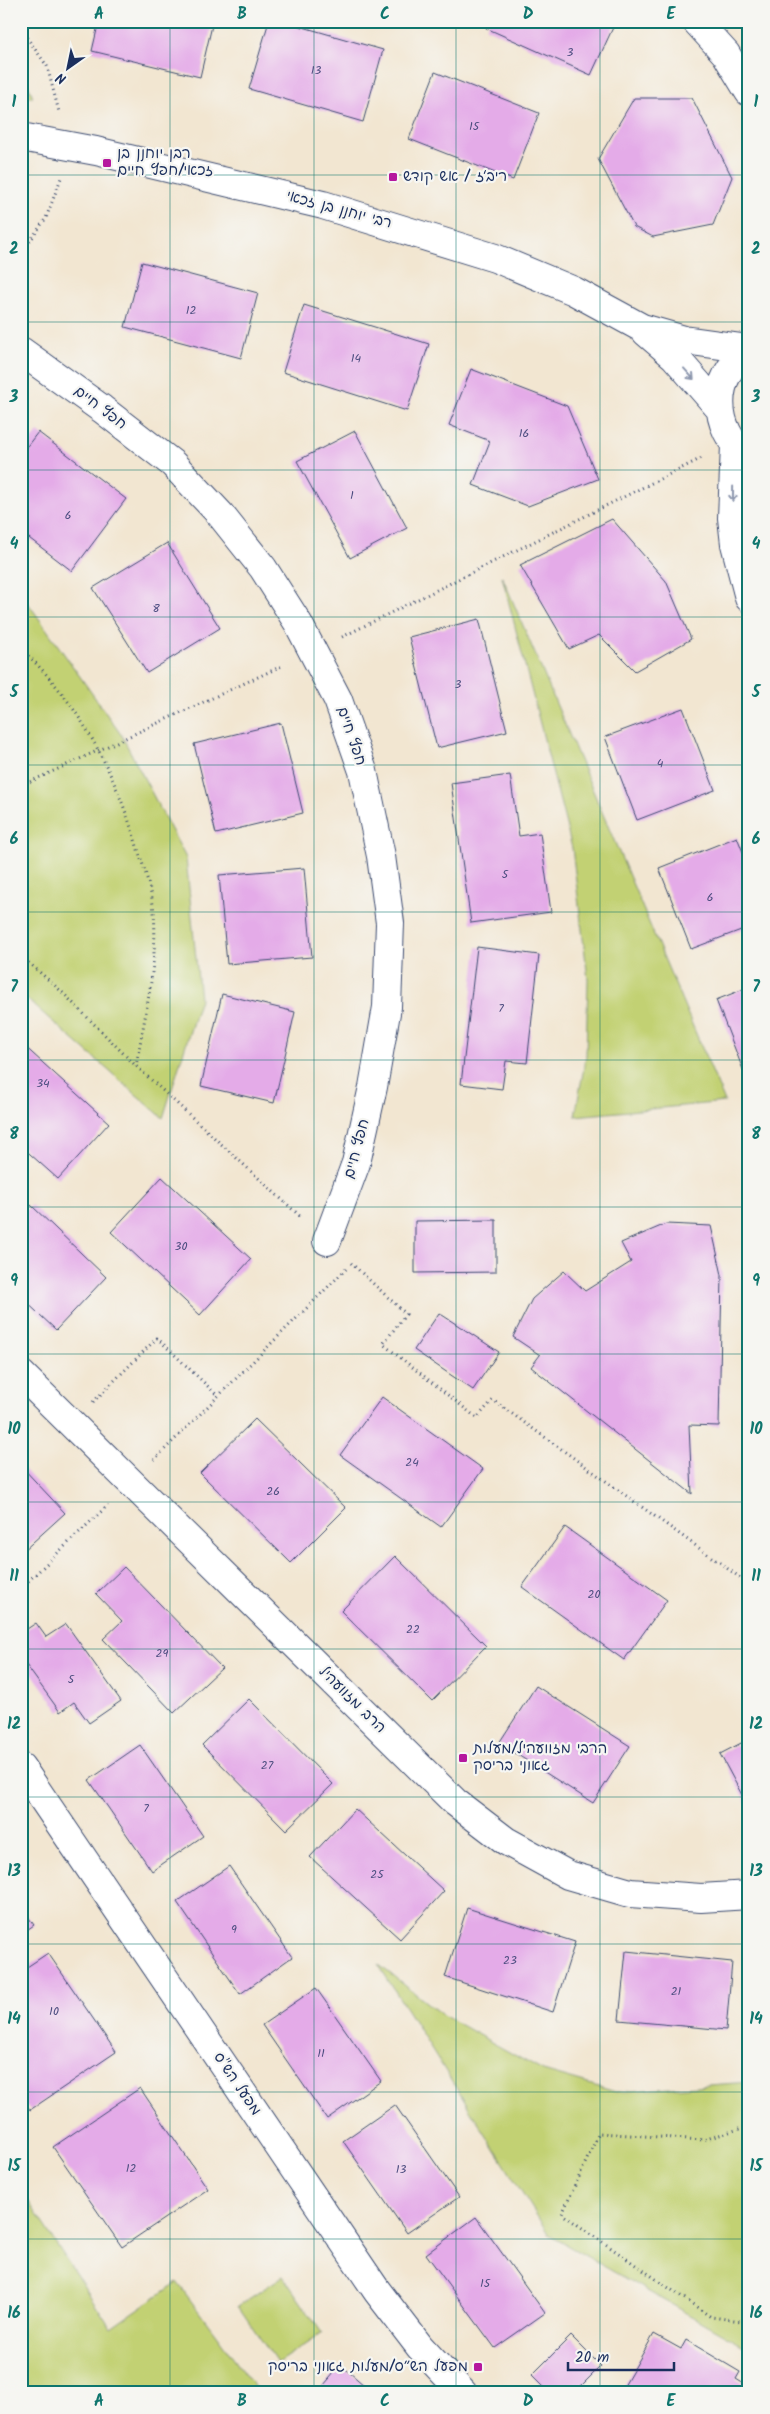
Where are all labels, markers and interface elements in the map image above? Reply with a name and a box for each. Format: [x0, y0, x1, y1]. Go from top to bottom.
text: A [94, 2, 104, 27]
text: B [237, 2, 247, 27]
text: C [380, 2, 390, 27]
text: D [523, 2, 534, 27]
text: E [667, 2, 677, 27]
north arrow [42, 42, 92, 92]
house number: 3 [567, 43, 574, 62]
house number: 13 [311, 61, 321, 80]
text: N [52, 66, 71, 90]
text: 1 [12, 90, 17, 115]
text: 1 [754, 90, 759, 115]
house number: 15 [469, 117, 481, 136]
place label: רבן יוחנן בן זכאי/חפץ חיים [117, 142, 213, 183]
marker: רבן יוחנן בן זכאי/חפץ חיים [101, 157, 113, 169]
place label: ריב׳ז / אש קודש [403, 165, 507, 189]
marker: ריב׳ז / אש קודש [387, 171, 399, 183]
street label: רבי יוחנן בן זכאי [283, 184, 395, 236]
text: 2 [9, 237, 19, 262]
text: 2 [751, 237, 761, 262]
house number: 12 [186, 301, 196, 320]
house number: 14 [351, 349, 362, 368]
one-way arrow [683, 367, 695, 380]
street label: חפץ חיים [68, 380, 132, 436]
text: 3 [9, 385, 19, 410]
text: 3 [751, 385, 761, 410]
house number: 16 [519, 424, 529, 443]
one-way arrow [728, 485, 737, 501]
house number: 1 [350, 486, 354, 505]
house number: 6 [65, 506, 71, 525]
text: 4 [10, 532, 19, 557]
text: 4 [752, 532, 761, 557]
house number: 8 [152, 599, 160, 618]
house number: 3 [455, 675, 462, 694]
text: 5 [9, 680, 20, 705]
text: 5 [751, 680, 762, 705]
street label: חפץ חיים [330, 703, 372, 769]
house number: 4 [657, 754, 664, 773]
text: 6 [10, 827, 19, 852]
text: 6 [752, 827, 761, 852]
house number: 5 [502, 865, 510, 884]
house number: 6 [707, 888, 713, 907]
text: 7 [10, 975, 18, 1000]
text: 7 [752, 975, 760, 1000]
house number: 7 [498, 999, 504, 1018]
house number: 34 [36, 1074, 50, 1093]
street label: חפץ חיים [337, 1116, 377, 1182]
text: 8 [9, 1122, 19, 1147]
text: 8 [751, 1122, 761, 1147]
house number: 30 [175, 1237, 187, 1256]
text: 9 [10, 1269, 18, 1294]
text: 9 [752, 1269, 760, 1294]
text: 10 [7, 1417, 21, 1442]
text: 10 [749, 1417, 763, 1442]
house number: 24 [405, 1453, 419, 1472]
house number: 26 [266, 1482, 280, 1501]
text: 11 [9, 1564, 19, 1589]
text: 11 [751, 1564, 761, 1589]
house number: 20 [588, 1585, 600, 1604]
house number: 22 [406, 1620, 420, 1639]
house number: 29 [156, 1644, 169, 1663]
street label: הרב מזוועהיל [313, 1661, 391, 1739]
house number: 5 [68, 1670, 76, 1689]
text: 12 [7, 1712, 21, 1737]
text: 12 [749, 1712, 763, 1737]
place label: הרבי מזוועהיל/מעלות גאוני בריסק [472, 1737, 607, 1778]
marker: הרבי מזוועהיל/מעלות גאוני בריסק [457, 1752, 469, 1764]
house number: 27 [261, 1756, 274, 1775]
house number: 7 [143, 1799, 149, 1818]
text: 13 [7, 1859, 21, 1884]
text: 13 [749, 1859, 763, 1884]
house number: 25 [370, 1865, 385, 1884]
house number: 9 [231, 1920, 237, 1939]
house number: 23 [503, 1951, 517, 1970]
house number: 21 [671, 1982, 682, 2001]
house number: 10 [49, 2002, 59, 2021]
text: 14 [7, 2007, 21, 2032]
text: 14 [749, 2007, 763, 2032]
house number: 11 [317, 2044, 325, 2063]
street label: מפעל הש"ס [207, 2047, 267, 2121]
text: 15 [8, 2154, 22, 2179]
text: 15 [750, 2154, 764, 2179]
house number: 12 [126, 2159, 136, 2178]
house number: 13 [396, 2160, 406, 2179]
house number: 15 [480, 2274, 492, 2293]
text: 16 [7, 2301, 21, 2326]
text: 16 [749, 2301, 763, 2326]
scale bar [568, 2339, 674, 2371]
text: 20 m [575, 2346, 609, 2370]
place label: מפעל הש״ס/מעלות גאוני בריסק [268, 2355, 468, 2379]
marker: מפעל הש״ס/מעלות גאוני בריסק [472, 2361, 484, 2373]
text: A [94, 2389, 104, 2414]
text: B [237, 2389, 247, 2414]
text: C [380, 2389, 390, 2414]
text: D [523, 2389, 534, 2414]
text: E [667, 2389, 677, 2414]

